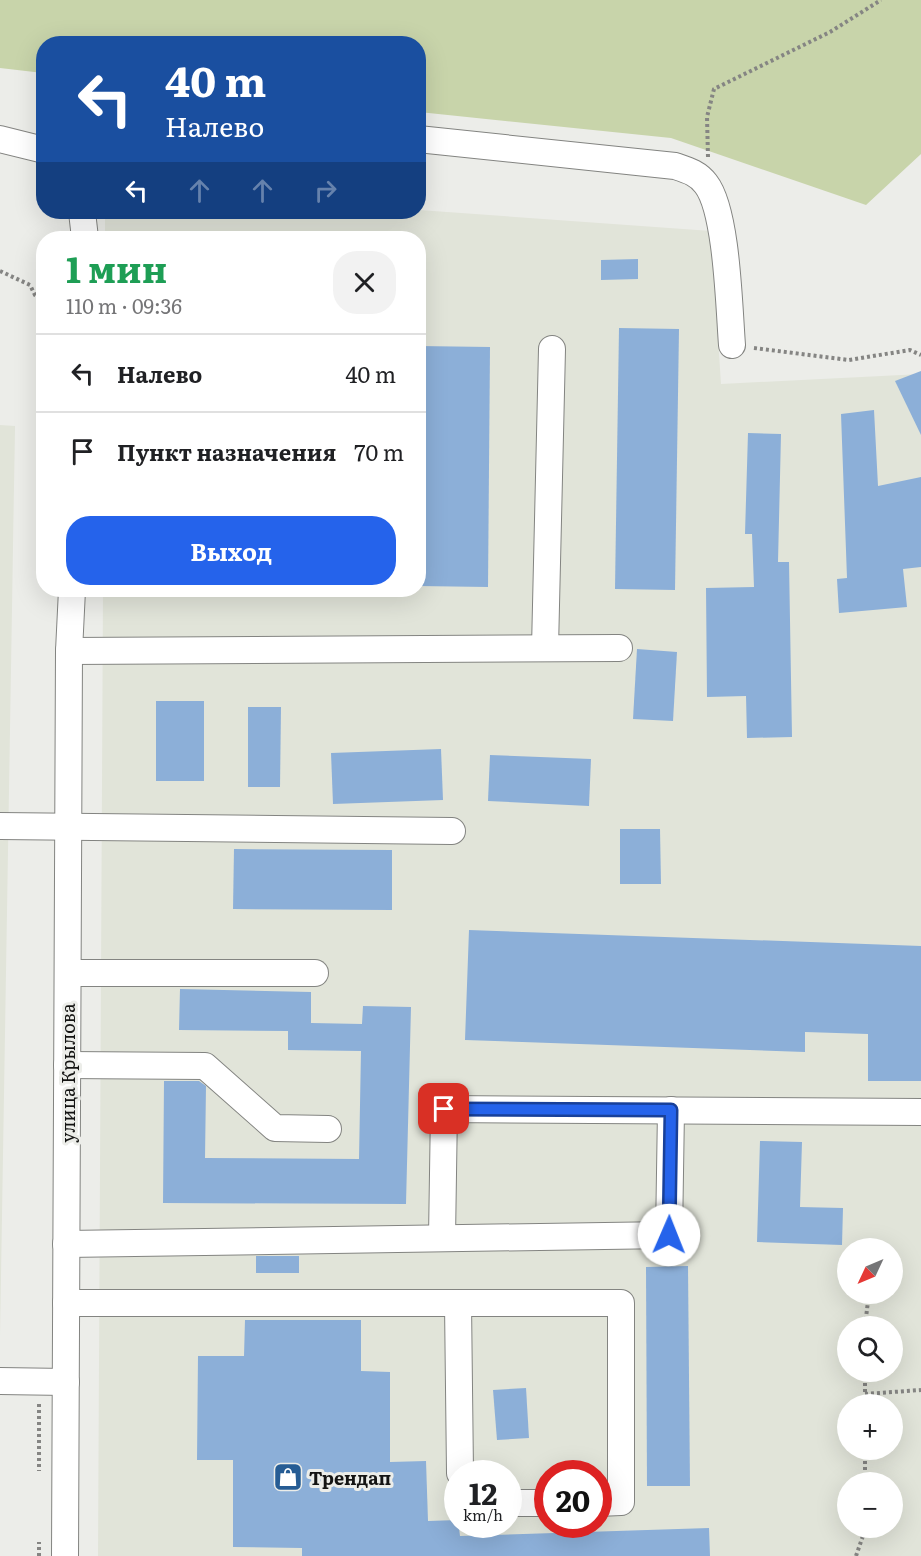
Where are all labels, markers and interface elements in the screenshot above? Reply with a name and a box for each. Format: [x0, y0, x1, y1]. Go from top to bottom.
text: 40 m [165, 48, 266, 110]
icon: left [66, 60, 144, 138]
text: Налево [165, 105, 264, 145]
icon: left [120, 174, 153, 207]
icon: ahead [183, 174, 216, 207]
icon: ahead [246, 174, 279, 207]
icon: right [309, 174, 342, 207]
text: 1 мин [66, 241, 167, 294]
button: close [333, 251, 396, 314]
text: 110 m · 09:36 [66, 290, 182, 320]
icon: left [66, 357, 99, 390]
text: Налево [117, 357, 202, 390]
text: 40 m [345, 357, 396, 390]
icon: arrive [66, 435, 99, 468]
text: Пункт назначения [117, 435, 336, 468]
text: 70 m [354, 435, 404, 468]
button: Выход [66, 516, 396, 585]
street label: улица Крылова [54, 1003, 81, 1143]
pin [418, 1083, 469, 1134]
icon: arrive [427, 1092, 460, 1125]
position arrow [637, 1203, 701, 1267]
north arrow [837, 1238, 903, 1304]
map controls [837, 1238, 903, 1538]
button: search [837, 1316, 903, 1382]
button: + [837, 1394, 903, 1460]
speed limit sign: 20 [534, 1460, 612, 1538]
shop icon: Трендап [272, 1461, 304, 1493]
place label: Трендап [309, 1464, 391, 1491]
text: 12 [469, 1470, 497, 1514]
button: − [837, 1472, 903, 1538]
text: km/h [463, 1503, 503, 1526]

